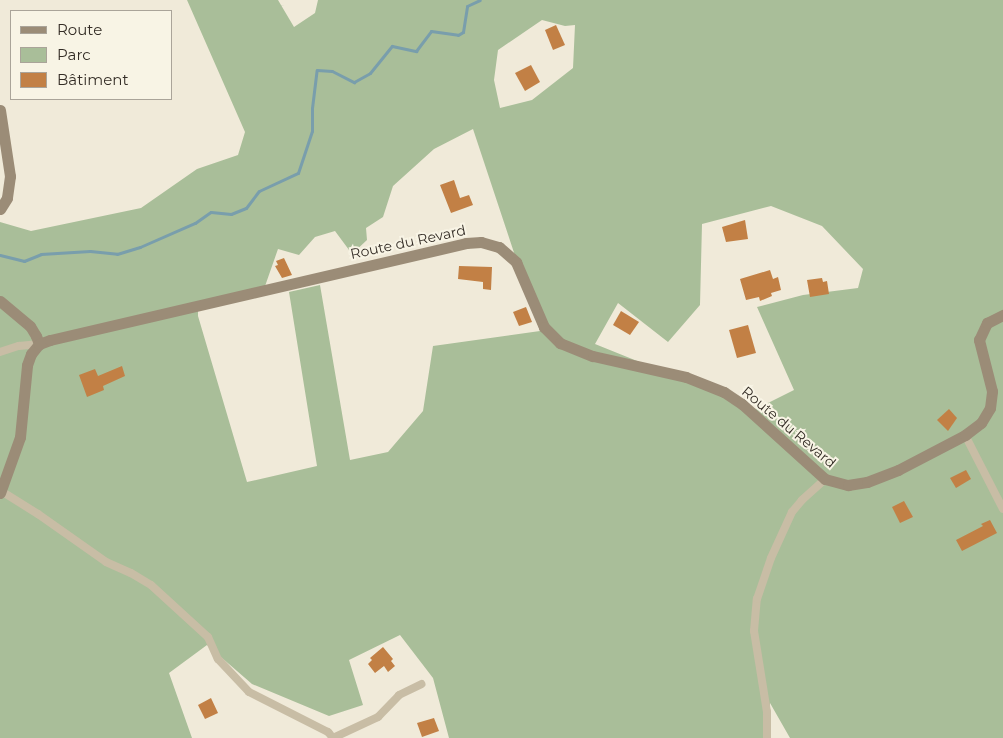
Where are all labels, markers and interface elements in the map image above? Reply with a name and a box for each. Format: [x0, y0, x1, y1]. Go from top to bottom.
legend [10, 10, 172, 100]
text: Route [57, 20, 102, 39]
text: Parc [57, 45, 91, 64]
text: Bâtiment [57, 70, 129, 89]
street label: Route du Revard [349, 222, 467, 262]
street label: Route du Revard [739, 383, 839, 471]

